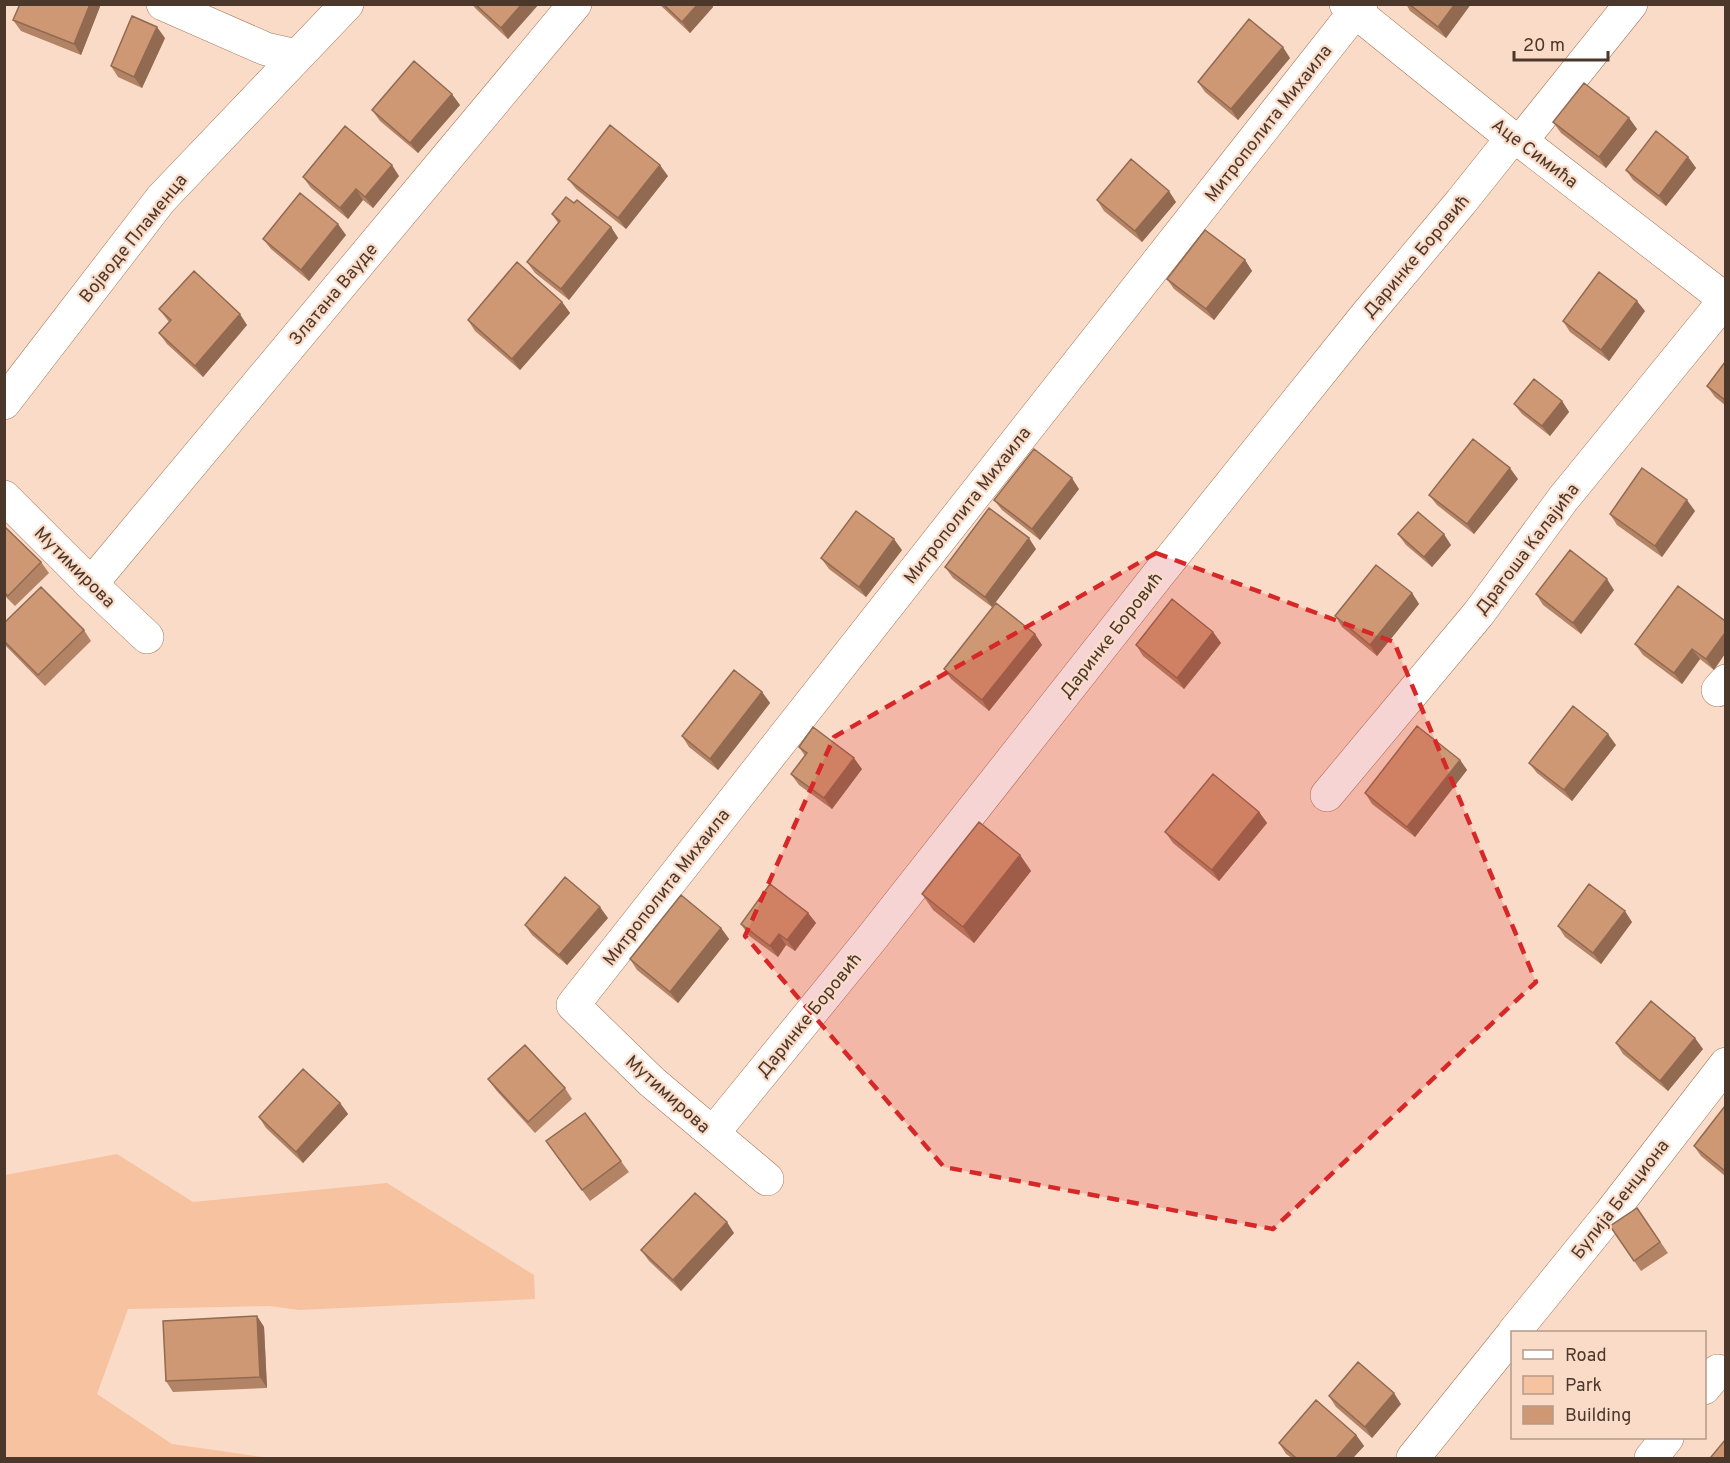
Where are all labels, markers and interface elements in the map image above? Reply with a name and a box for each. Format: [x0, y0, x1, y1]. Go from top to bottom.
scale bar [1514, 24, 1608, 62]
text: 20 m [1523, 35, 1565, 58]
street label: Митрополита Михаила [1201, 41, 1338, 207]
street label: Аце Симића [1486, 114, 1582, 194]
street label: Војводе Пламенца [75, 170, 193, 308]
street label: Даринке Боровић [1359, 190, 1476, 323]
street label: Златана Вауде [285, 239, 384, 351]
street label: Митрополита Михаила [900, 423, 1037, 589]
street label: Драгоша Калајића [1471, 479, 1585, 620]
street label: Мутимирова [28, 522, 120, 614]
street label: Даринке Боровић [1056, 568, 1169, 704]
street label: Митрополита Михаила [599, 805, 736, 971]
street label: Даринке Боровић [753, 949, 868, 1083]
street label: Мутимирова [620, 1051, 714, 1139]
street label: Булија Бенциона [1567, 1135, 1675, 1264]
legend [1511, 1331, 1706, 1439]
text: Road [1565, 1345, 1607, 1368]
text: Park [1565, 1375, 1602, 1398]
text: Building [1565, 1405, 1631, 1428]

